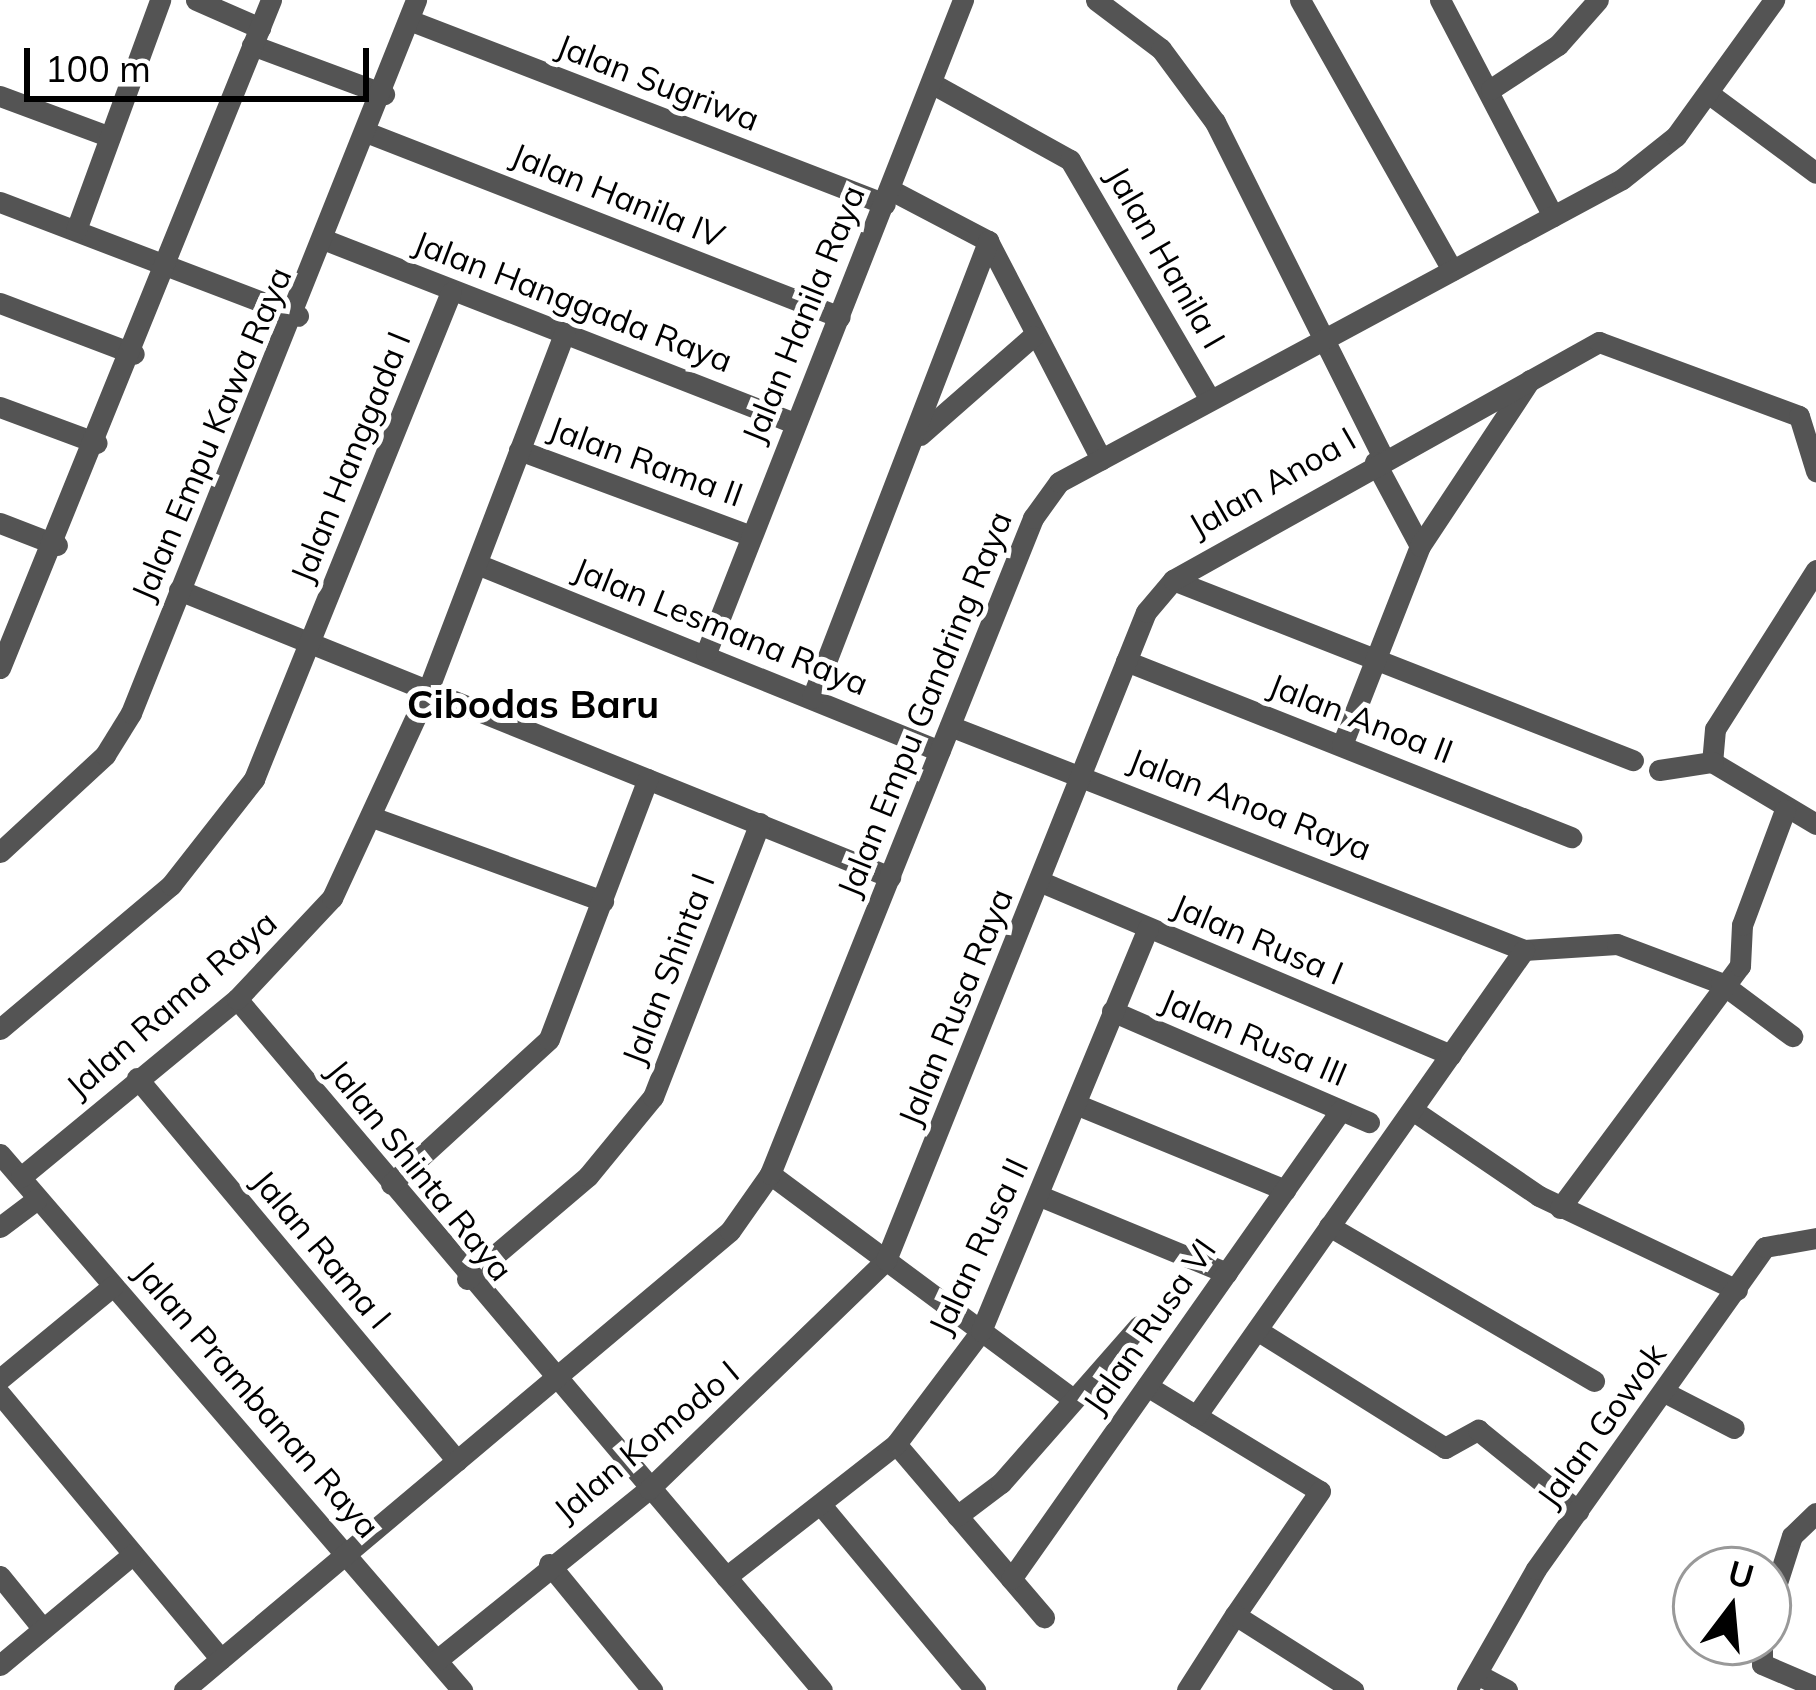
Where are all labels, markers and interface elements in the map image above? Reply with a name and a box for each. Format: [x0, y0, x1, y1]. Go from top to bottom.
scale bar [30, 24, 375, 98]
street label: Jalan Sugriwa [551, 25, 765, 139]
text: 100 m [45, 46, 151, 91]
street label: Jalan Hanila IV [506, 134, 730, 256]
street label: Jalan Hanila I [1098, 159, 1234, 355]
street label: Jalan Hanila Raya [733, 179, 873, 449]
street label: Jalan Hanggada Raya [408, 222, 738, 380]
street label: Jalan Empu Kawa Raya [123, 261, 299, 607]
street label: Jalan Hanggada I [282, 326, 418, 588]
street label: Jalan Rama II [544, 408, 748, 514]
street label: Jalan Anoa I [1182, 418, 1362, 546]
street label: Jalan Empu Gandring Raya [828, 505, 1020, 903]
street label: Jalan Lesmana Raya [568, 549, 874, 703]
street label: Jalan Anoa II [1263, 665, 1459, 771]
district label: Cibodas Baru [407, 681, 659, 727]
street label: Jalan Anoa Raya [1123, 740, 1377, 868]
street label: Jalan Shinta I [613, 868, 723, 1070]
street label: Jalan Rusa Raya [889, 883, 1021, 1131]
street label: Jalan Rusa I [1167, 885, 1349, 993]
street label: Jalan Rama Raya [58, 902, 284, 1106]
street label: Jalan Rusa III [1155, 980, 1353, 1094]
street label: Jalan Shinta Raya [319, 1052, 521, 1288]
street label: Jalan Rusa II [920, 1152, 1036, 1340]
street label: Jalan Rama I [244, 1162, 400, 1336]
street label: Jalan Rusa VI [1074, 1231, 1224, 1421]
street label: Jalan Prambanan Raya [126, 1252, 388, 1546]
street label: Jalan Gowok [1528, 1335, 1674, 1515]
street label: Jalan Komodo I [545, 1352, 747, 1530]
north arrow [1672, 1546, 1792, 1666]
text: U [1724, 1551, 1759, 1597]

